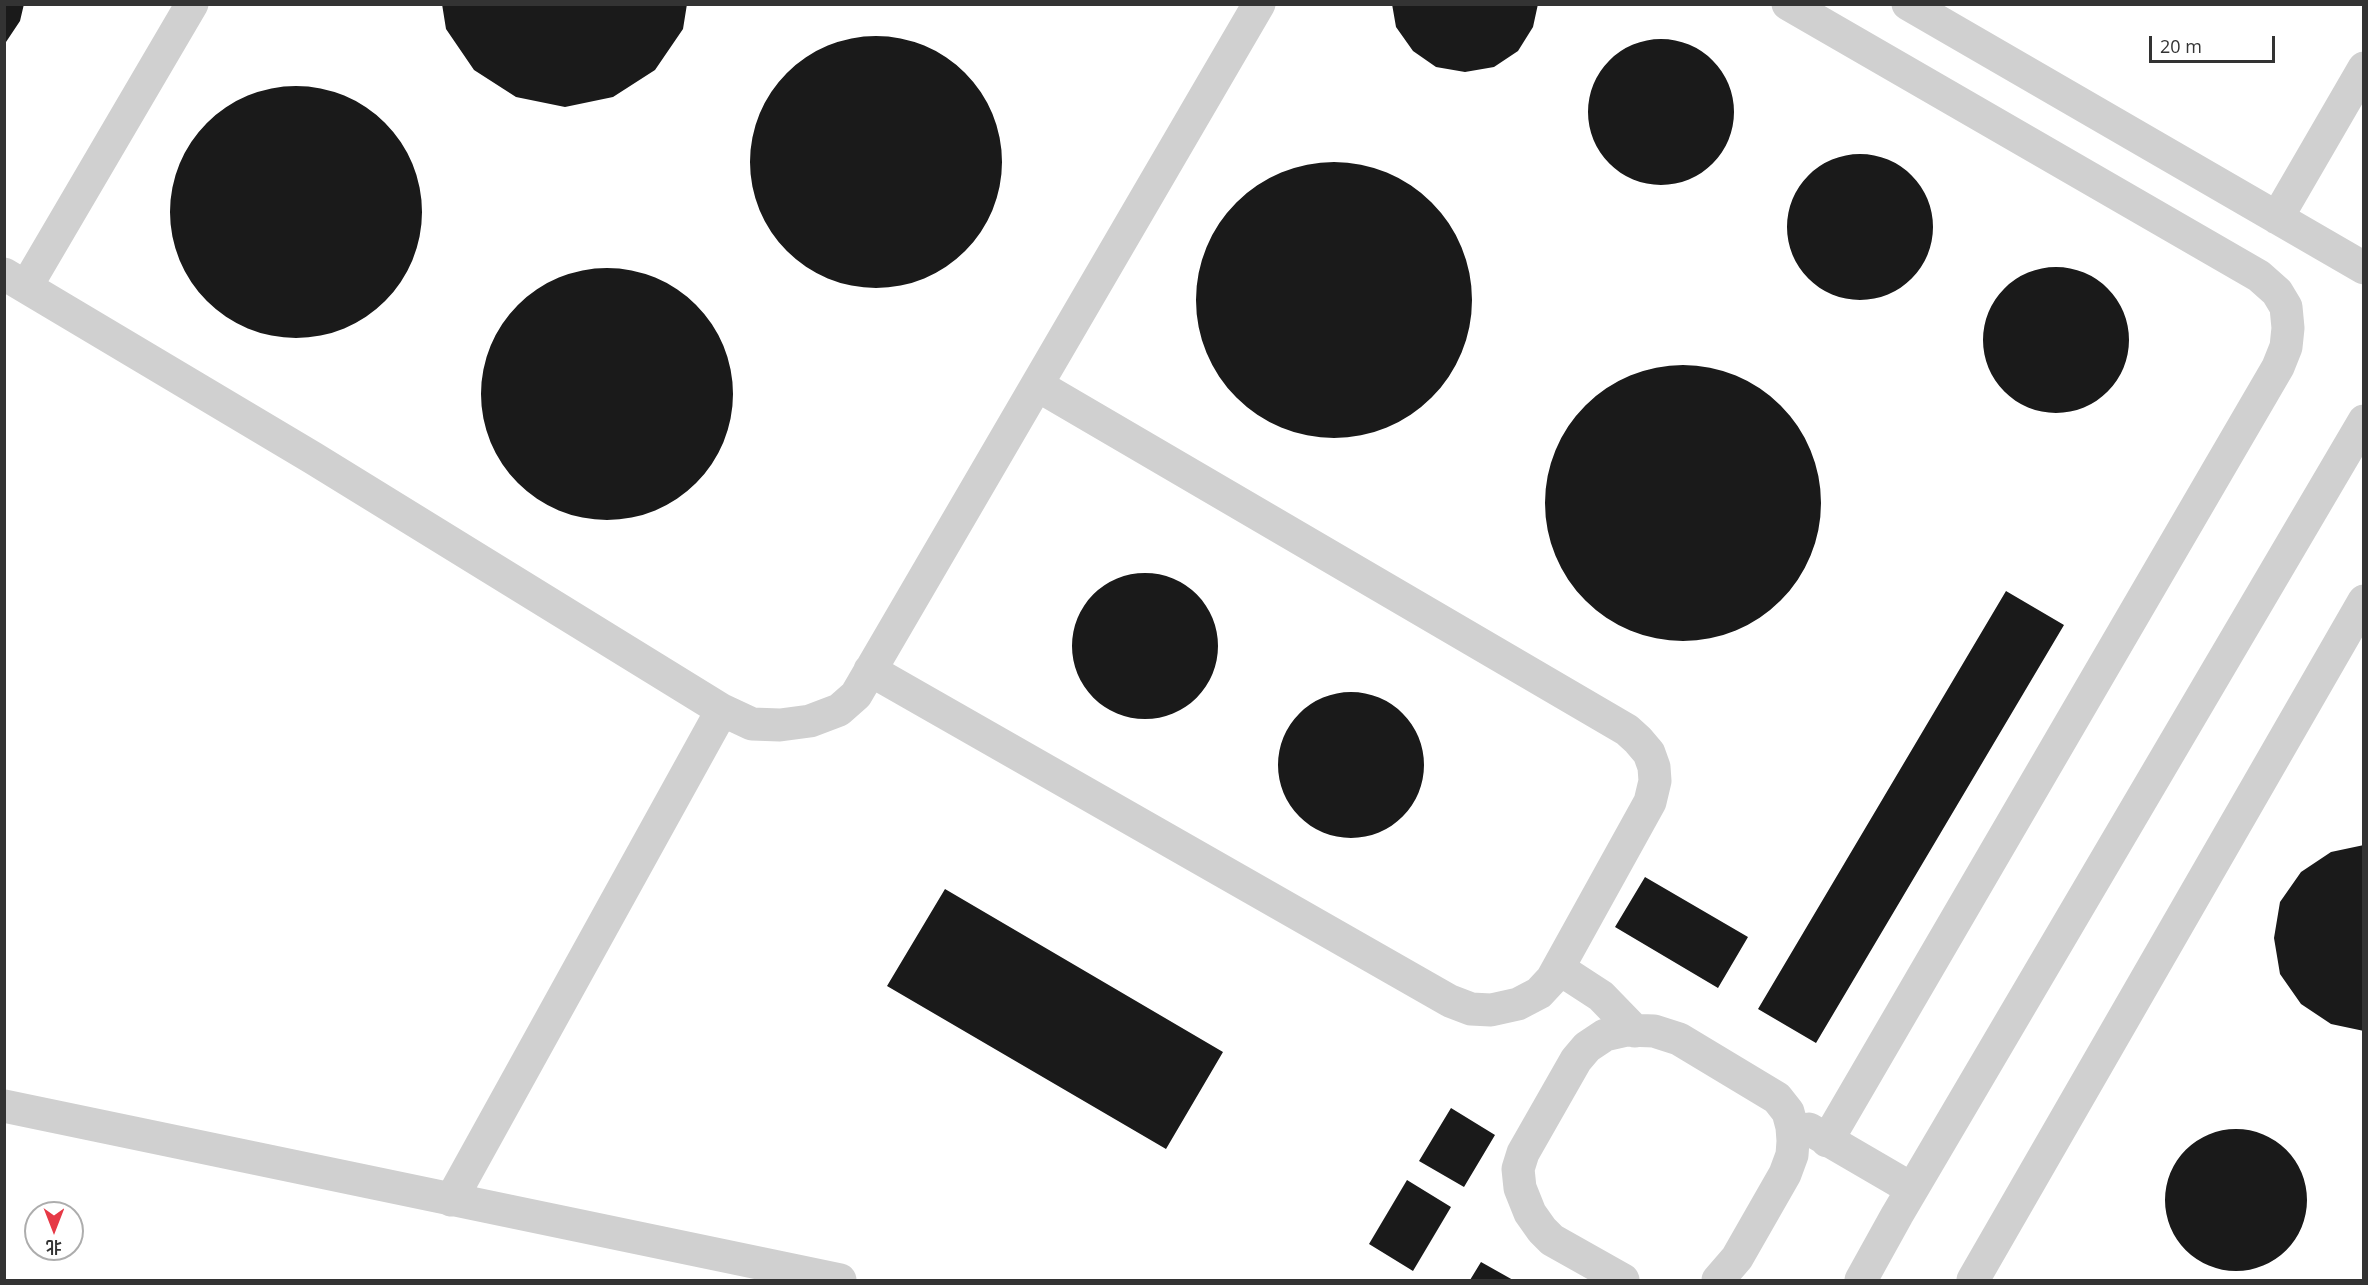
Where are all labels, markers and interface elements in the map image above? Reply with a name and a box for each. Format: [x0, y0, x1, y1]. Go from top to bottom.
scale bar [2152, 24, 2278, 62]
text: 20 m [2160, 34, 2202, 58]
north arrow [24, 1201, 84, 1261]
text: 北 [46, 1236, 62, 1258]

